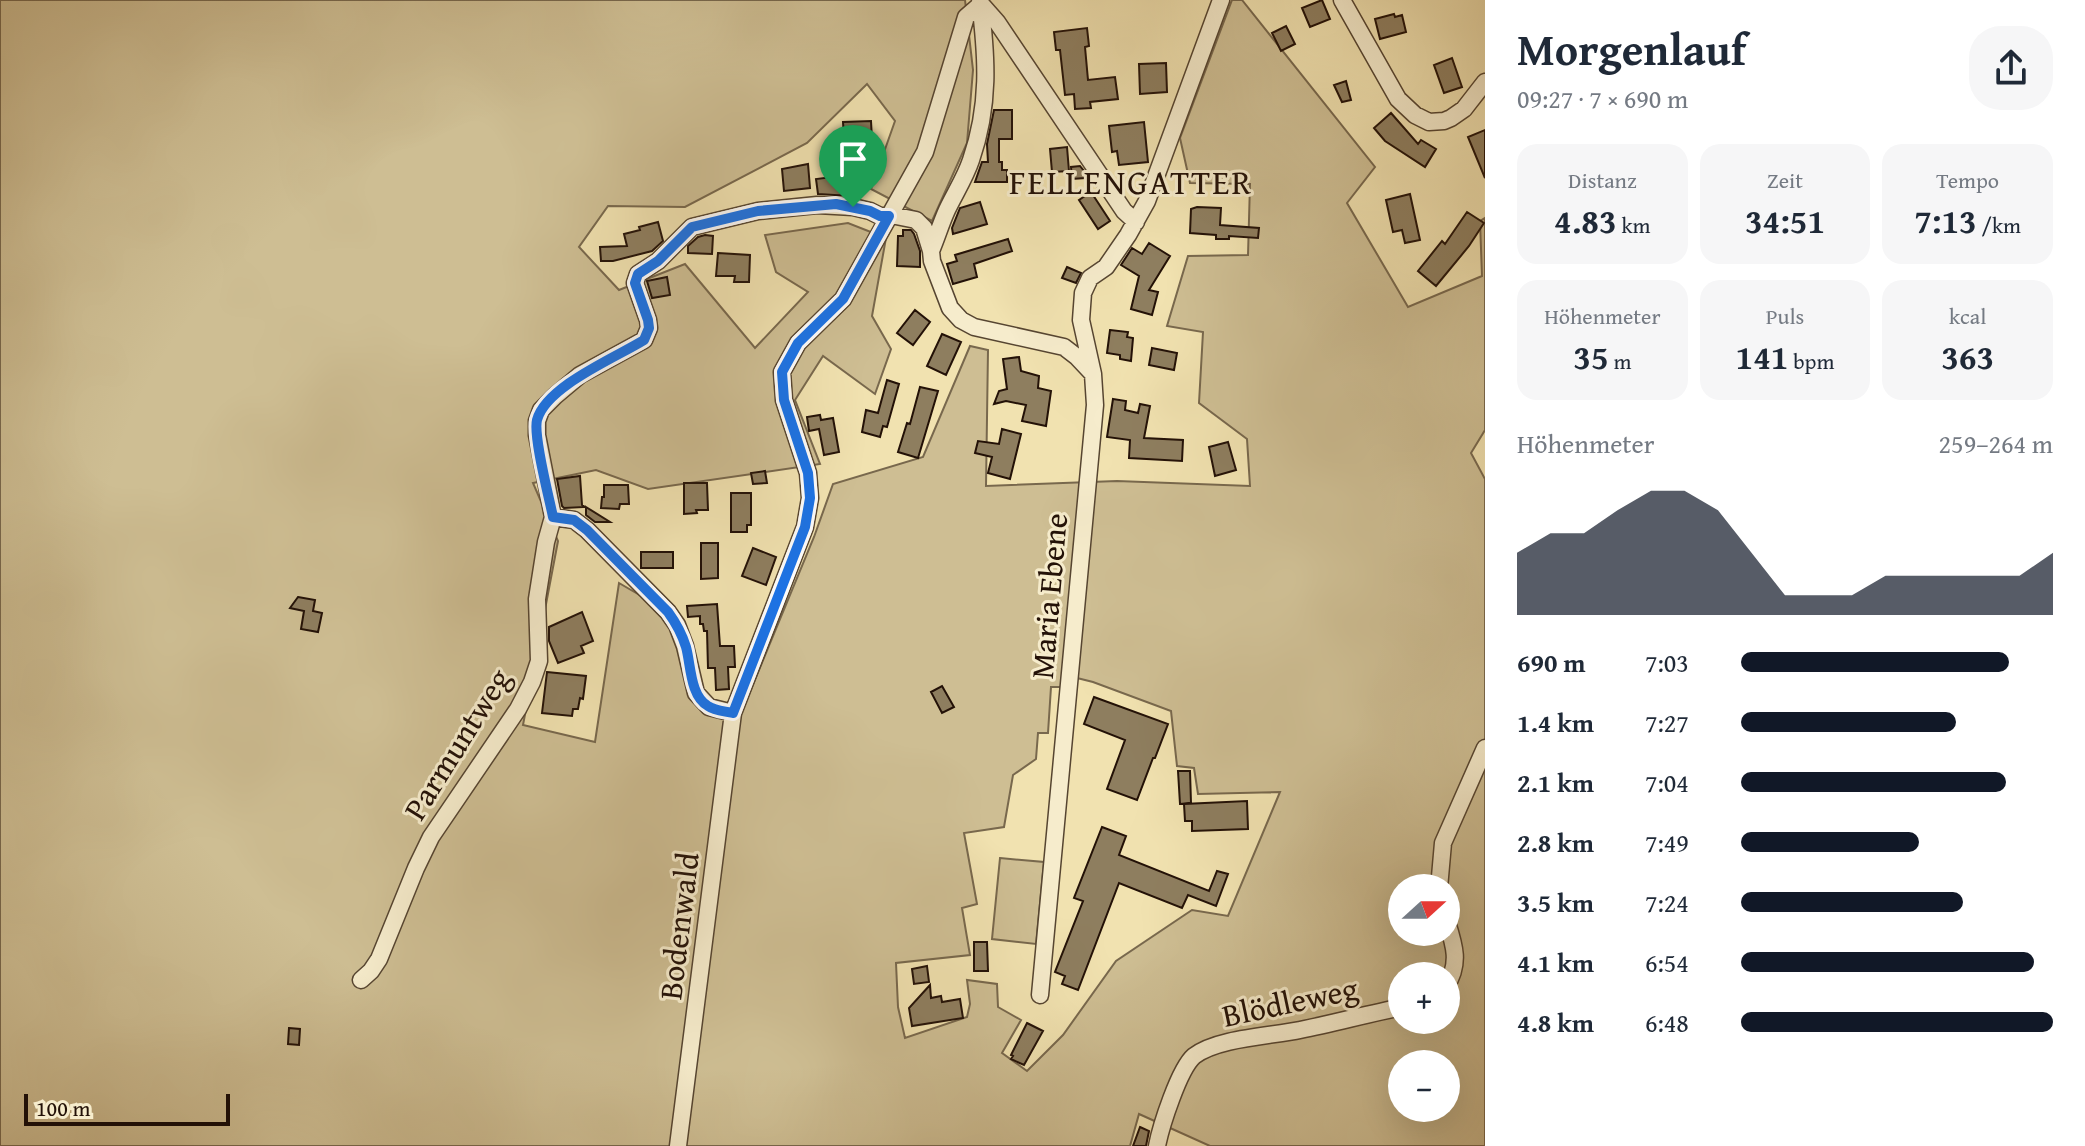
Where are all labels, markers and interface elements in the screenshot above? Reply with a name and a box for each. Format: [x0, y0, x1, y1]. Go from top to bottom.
text: Morgenlauf [1517, 17, 1746, 81]
button: share [1969, 26, 2053, 110]
text: 09:27 · 7 × 690 m [1517, 79, 1688, 118]
pin [819, 125, 887, 207]
icon: arrive [831, 137, 875, 181]
district label: FELLENGATTER [1009, 157, 1253, 206]
text: Distanz [1568, 164, 1637, 196]
text: Zeit [1767, 164, 1803, 196]
text: Tempo [1936, 164, 1999, 196]
text: 4.83 [1554, 196, 1617, 245]
text: 34:51 [1745, 196, 1825, 245]
text: 7:13 [1914, 196, 1977, 245]
text: km [1617, 209, 1651, 241]
text: /km [1977, 209, 2021, 241]
text: Höhenmeter [1544, 300, 1660, 332]
text: Puls [1766, 300, 1804, 332]
text: kcal [1949, 300, 1986, 332]
text: 35 [1573, 332, 1609, 381]
text: 141 [1736, 332, 1788, 381]
text: 363 [1941, 332, 1994, 381]
text: m [1609, 345, 1631, 377]
text: bpm [1788, 345, 1834, 377]
text: Höhenmeter [1517, 424, 1654, 463]
text: 259–264 m [1939, 424, 2053, 463]
street label: Maria Ebene [1018, 511, 1079, 681]
text: 690 m [1517, 643, 1585, 682]
text: 7:03 [1645, 643, 1689, 682]
street label: Parmuntweg [391, 659, 522, 829]
text: 1.4 km [1517, 703, 1594, 742]
text: 7:27 [1645, 703, 1689, 742]
text: 2.1 km [1517, 763, 1594, 802]
text: 7:04 [1645, 763, 1689, 802]
text: 2.8 km [1517, 823, 1594, 862]
text: 7:49 [1645, 823, 1689, 862]
street label: Bodenwald [646, 850, 711, 1002]
north arrow [1388, 874, 1460, 946]
map controls [1388, 874, 1460, 1122]
text: 3.5 km [1517, 883, 1594, 922]
text: 7:24 [1645, 883, 1689, 922]
text: 4.1 km [1517, 943, 1594, 982]
text: 6:54 [1645, 943, 1689, 982]
button: + [1388, 962, 1460, 1034]
street label: Blödleweg [1218, 964, 1362, 1039]
text: 4.8 km [1517, 1003, 1594, 1042]
text: 6:48 [1645, 1003, 1689, 1042]
button: − [1388, 1050, 1460, 1122]
scale bar [24, 1090, 230, 1126]
text: 100 m [36, 1092, 91, 1124]

